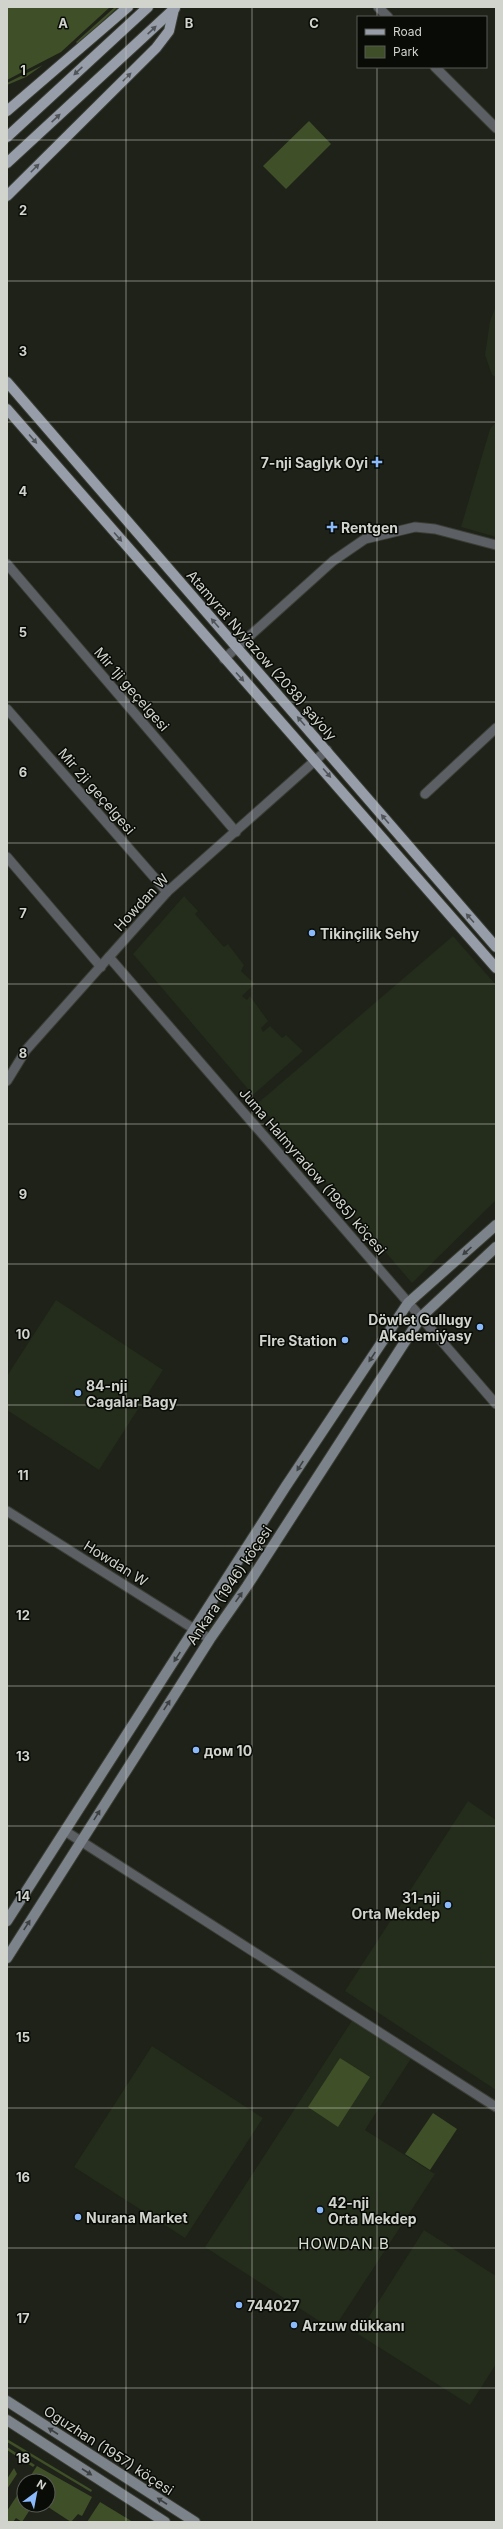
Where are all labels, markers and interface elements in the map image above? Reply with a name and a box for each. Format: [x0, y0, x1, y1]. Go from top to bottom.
text: A [58, 15, 68, 31]
text: B [185, 15, 194, 31]
text: C [309, 15, 319, 31]
legend [357, 16, 487, 68]
text: Road [393, 24, 422, 39]
one-way arrow [147, 25, 157, 34]
text: Park [393, 44, 419, 59]
text: 1 [20, 62, 26, 78]
one-way arrow [73, 67, 83, 76]
one-way arrow [122, 72, 132, 82]
one-way arrow [51, 113, 62, 122]
one-way arrow [30, 164, 40, 173]
text: 2 [19, 202, 27, 218]
text: 3 [19, 343, 27, 359]
one-way arrow [28, 434, 37, 444]
place label: 7-nji Saglyk Oyi [261, 454, 368, 471]
marker: 7-nji Saglyk Oyi [371, 456, 383, 468]
text: 4 [19, 483, 28, 499]
place label: Rentgen [341, 519, 398, 536]
marker: Rentgen [326, 521, 338, 533]
one-way arrow [113, 532, 122, 542]
street label: Atamyrat Nyýazow (2038) şaýoly [183, 566, 341, 744]
one-way arrow [210, 618, 219, 628]
text: 5 [19, 624, 27, 640]
street label: Mir 1ji geçelgesi [91, 644, 173, 734]
one-way arrow [236, 672, 245, 682]
one-way arrow [296, 715, 305, 726]
street label: Mir 2ji geçelgesi [55, 745, 139, 837]
text: 6 [19, 764, 27, 780]
one-way arrow [323, 768, 332, 779]
one-way arrow [381, 814, 390, 824]
street label: Howdan W [110, 870, 172, 934]
text: 7 [19, 905, 27, 921]
one-way arrow [465, 913, 474, 923]
place label: Tikinçilik Sehy [320, 925, 420, 942]
marker: Tikinçilik Sehy [307, 928, 317, 938]
text: 8 [19, 1045, 27, 1061]
street label: Juma Halmyradow (1985) köçesi [236, 1084, 390, 1258]
text: 9 [19, 1186, 27, 1202]
one-way arrow [462, 1246, 472, 1255]
place label: Döwlet Gullugy Akademiýasy [368, 1311, 473, 1344]
marker: Döwlet Gullugy Akademiýasy [475, 1322, 485, 1332]
text: 10 [16, 1326, 30, 1342]
place label: FIre Station [259, 1332, 337, 1349]
marker: FIre Station [340, 1335, 350, 1345]
one-way arrow [368, 1352, 376, 1363]
place label: 84-nji Cagalar Bagy [86, 1377, 178, 1410]
marker: 84-nji Cagalar Bagy [73, 1388, 83, 1398]
one-way arrow [296, 1460, 304, 1471]
text: 11 [17, 1467, 29, 1483]
street label: Ankara (1946) köçesi [183, 1522, 275, 1648]
street label: Howdan W [81, 1537, 151, 1589]
one-way arrow [235, 1592, 243, 1603]
text: 12 [16, 1607, 30, 1623]
one-way arrow [173, 1652, 180, 1663]
one-way arrow [163, 1700, 171, 1710]
place label: дом 10 [204, 1742, 252, 1759]
marker: дом 10 [191, 1745, 201, 1755]
text: 13 [16, 1748, 30, 1764]
one-way arrow [94, 1809, 101, 1821]
text: 14 [16, 1888, 30, 1904]
place label: 31-nji Orta Mekdep [351, 1889, 440, 1922]
marker: 31-nji Orta Mekdep [443, 1900, 453, 1910]
one-way arrow [23, 1919, 31, 1930]
text: 15 [16, 2029, 30, 2045]
text: 16 [16, 2169, 30, 2185]
place label: 42-nji Orta Mekdep [328, 2194, 417, 2227]
marker: 42-nji Orta Mekdep [315, 2205, 325, 2215]
place label: Nurana Market [86, 2209, 188, 2226]
marker: Nurana Market [73, 2212, 83, 2222]
district label: HOWDAN B [298, 2234, 390, 2253]
place label: 744027 [247, 2297, 300, 2314]
marker: 744027 [234, 2300, 244, 2310]
text: 17 [16, 2310, 30, 2326]
place label: Arzuw dükkanı [302, 2317, 405, 2334]
marker: Arzuw dükkanı [289, 2320, 299, 2330]
street label: Oguzhan (1957) köçesi [41, 2402, 177, 2498]
one-way arrow [47, 2427, 59, 2434]
text: 18 [16, 2450, 30, 2466]
one-way arrow [81, 2468, 93, 2475]
north arrow [16, 2473, 56, 2513]
text: N [34, 2476, 49, 2493]
one-way arrow [157, 2497, 168, 2505]

